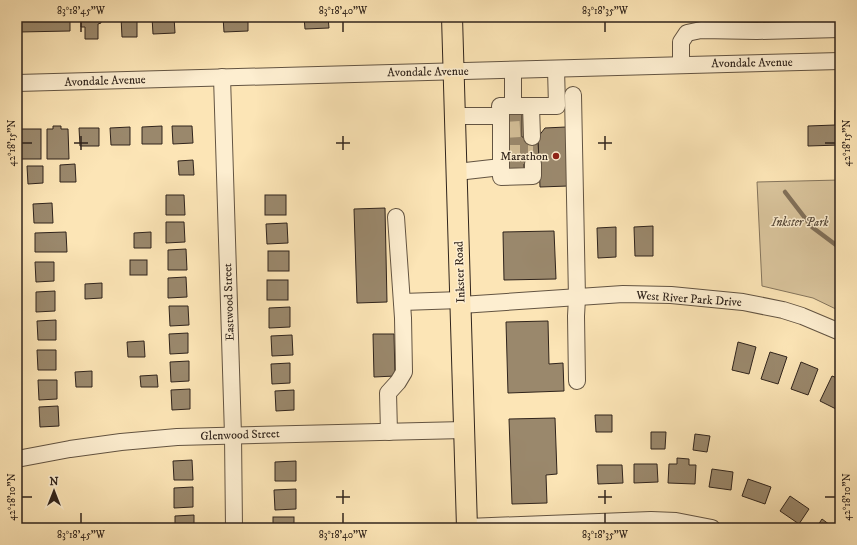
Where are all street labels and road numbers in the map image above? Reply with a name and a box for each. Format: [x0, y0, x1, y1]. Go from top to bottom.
street label: Avondale Avenue [711, 55, 793, 71]
street label: Avondale Avenue [387, 64, 469, 80]
street label: Avondale Avenue [64, 72, 146, 90]
street label: Inkster Road [451, 241, 469, 303]
street label: Eastwood Street [220, 263, 238, 341]
street label: West River Park Drive [635, 288, 742, 310]
street label: Glenwood Street [200, 426, 280, 444]

